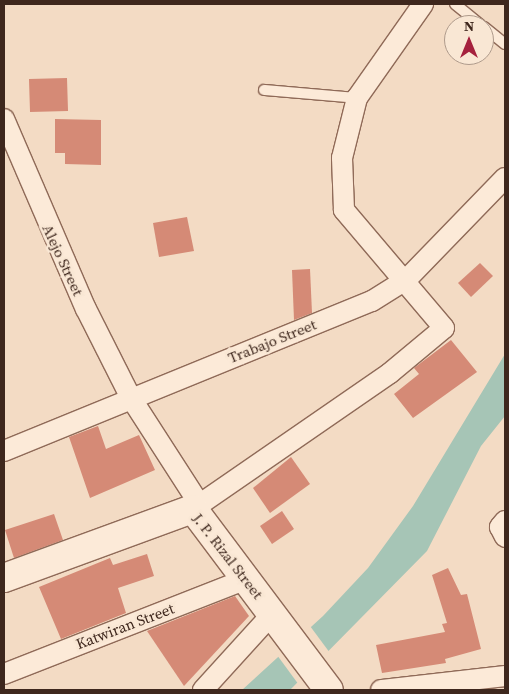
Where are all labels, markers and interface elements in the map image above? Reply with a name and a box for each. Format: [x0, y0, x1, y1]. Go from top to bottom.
north arrow [444, 15, 494, 65]
text: N [464, 16, 474, 36]
street label: Alejo Street [39, 221, 87, 299]
street label: Trabajo Street [225, 315, 319, 367]
street label: J. P. Rizal Street [189, 510, 267, 602]
street label: Katwiran Street [73, 599, 177, 653]

